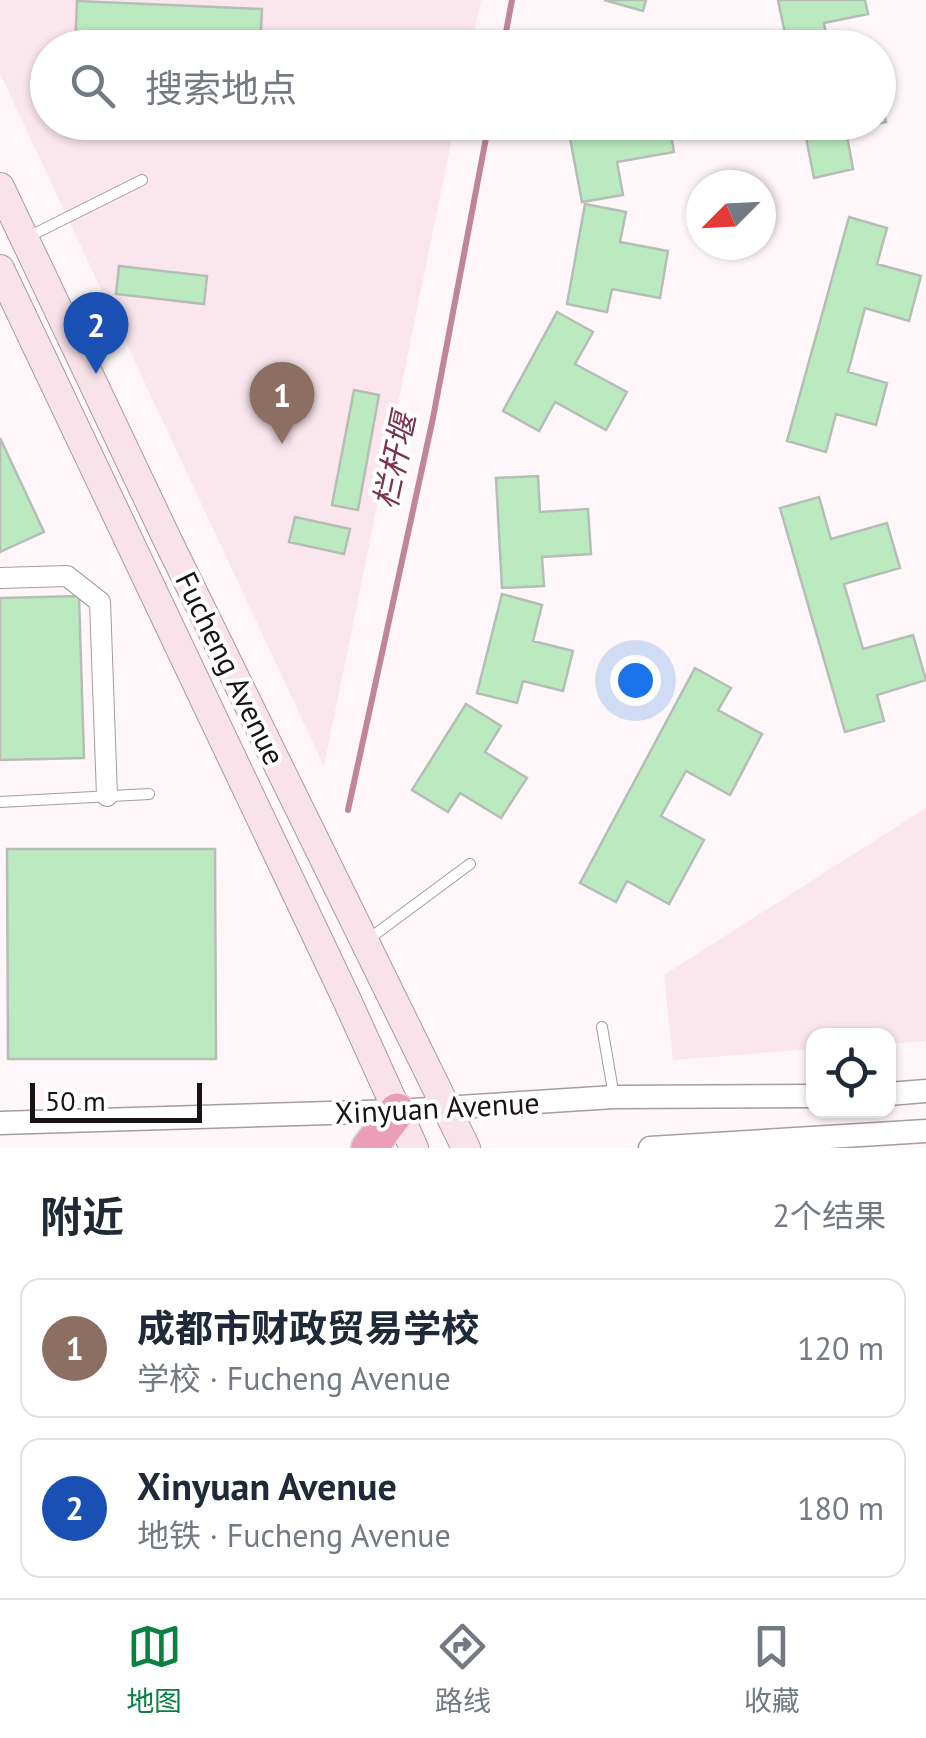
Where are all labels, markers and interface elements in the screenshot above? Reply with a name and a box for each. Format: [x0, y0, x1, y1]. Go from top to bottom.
search box [30, 30, 896, 140]
icon: search [65, 58, 120, 113]
text: 搜索地点 [145, 63, 297, 112]
north arrow [686, 170, 776, 260]
pin: 2 [64, 292, 128, 374]
pin: 1 [250, 362, 314, 444]
water label: 栏杆堰 [363, 405, 426, 512]
street label: Fucheng Avenue [167, 565, 295, 771]
your location [610, 655, 661, 706]
map controls [806, 1028, 896, 1118]
button: locate [806, 1028, 896, 1118]
scale bar [30, 1078, 202, 1122]
text: 50 m [45, 1082, 106, 1119]
street label: Xinyuan Avenue [334, 1082, 540, 1132]
text: 附近 [40, 1189, 124, 1244]
text: 2个结果 [773, 1194, 886, 1236]
text: 成都市财政贸易学校 [137, 1303, 479, 1352]
text: 1 [65, 1327, 84, 1369]
text: 120 m [797, 1327, 884, 1369]
text: 学校 · Fucheng Avenue [137, 1357, 451, 1399]
text: Xinyuan Avenue [137, 1461, 397, 1510]
text: 2 [65, 1487, 84, 1529]
text: 180 m [797, 1487, 884, 1529]
text: 地铁 · Fucheng Avenue [137, 1514, 451, 1556]
tab: 地图 [126, 1619, 182, 1719]
tab: 路线 [435, 1619, 491, 1719]
tab: 收藏 [744, 1619, 800, 1719]

